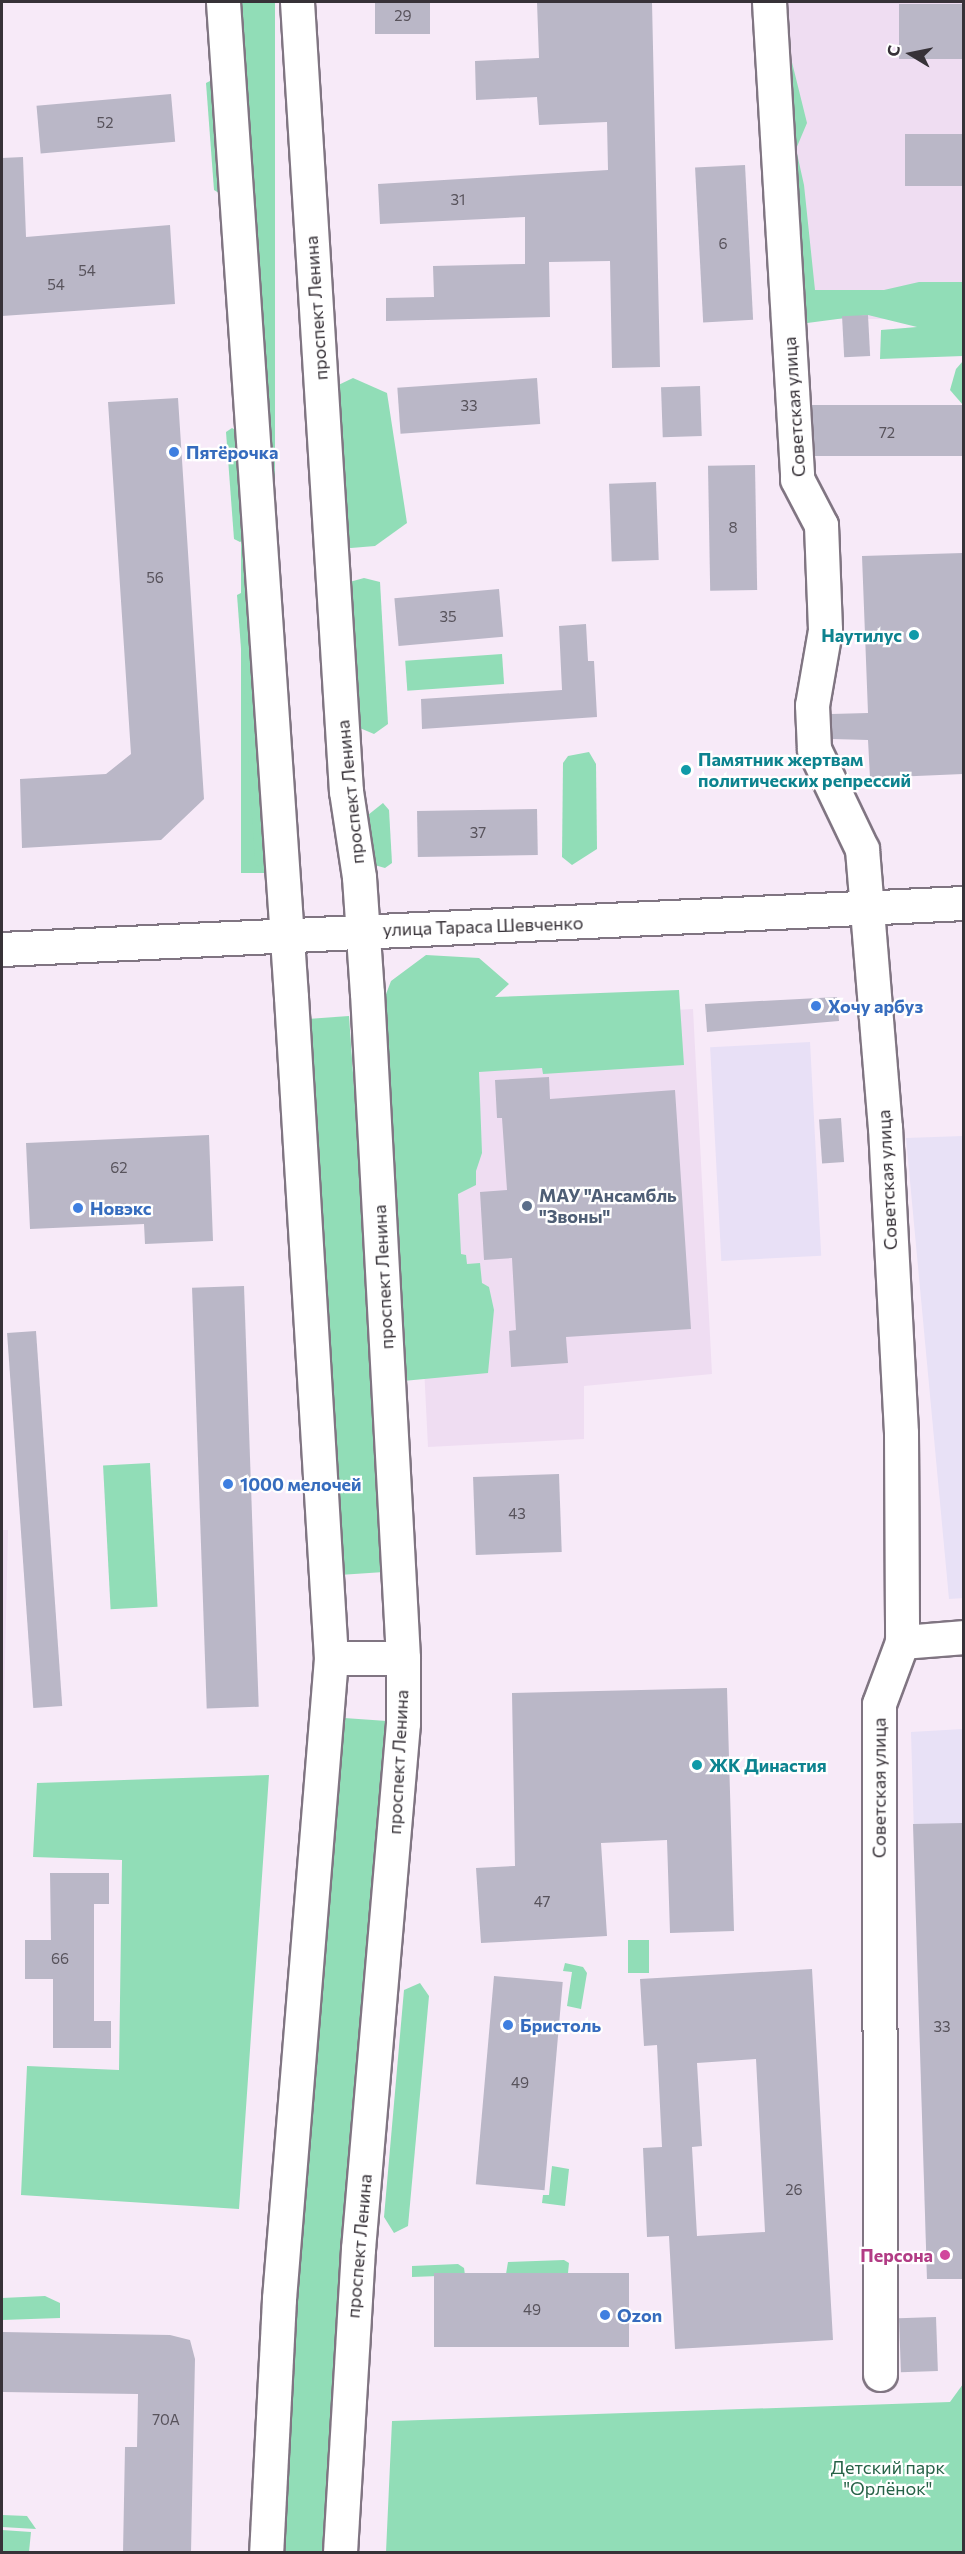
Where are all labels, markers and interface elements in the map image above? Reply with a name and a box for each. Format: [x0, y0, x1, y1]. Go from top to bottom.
house number: 29 [394, 7, 412, 25]
north arrow [881, 24, 941, 84]
text: С [882, 44, 903, 58]
house number: 52 [97, 114, 113, 132]
house number: 31 [451, 191, 465, 209]
street label: проспект Ленина [300, 235, 332, 381]
house number: 6 [718, 235, 728, 253]
house number: 54 [78, 262, 96, 280]
house number: 54 [47, 276, 65, 294]
street label: Советская улица [778, 336, 810, 478]
house number: 33 [460, 397, 478, 415]
house number: 72 [879, 424, 895, 442]
place label: Пятёрочка [186, 441, 278, 463]
marker: Пятёрочка [167, 445, 181, 459]
house number: 8 [728, 519, 738, 537]
house number: 56 [146, 569, 164, 587]
house number: 35 [439, 608, 457, 626]
place label: Наутилус [821, 624, 902, 646]
marker: Наутилус [907, 628, 921, 642]
street label: проспект Ленина [332, 719, 368, 865]
place label: Памятник жертвам политических репрессий [698, 749, 911, 792]
marker: Памятник жертвам политических репрессий [679, 763, 693, 777]
house number: 37 [470, 824, 486, 842]
street label: улица Тараса Шевченко [382, 912, 584, 940]
place label: Хочу арбуз [828, 995, 923, 1017]
marker: Хочу арбуз [809, 999, 823, 1013]
street label: Советская улица [873, 1109, 901, 1251]
house number: 62 [110, 1159, 128, 1177]
place label: МАУ "Ансамбль "Звоны" [539, 1185, 677, 1228]
place label: Новэкс [90, 1197, 152, 1219]
marker: МАУ "Ансамбль "Звоны" [520, 1199, 534, 1213]
marker: Новэкс [71, 1201, 85, 1215]
street label: проспект Ленина [368, 1204, 398, 1350]
place label: 1000 мелочей [240, 1473, 362, 1495]
marker: 1000 мелочей [221, 1477, 235, 1491]
house number: 43 [508, 1505, 526, 1523]
street label: проспект Ленина [383, 1689, 413, 1835]
street label: Советская улица [868, 1718, 890, 1858]
place label: ЖК Династия [709, 1754, 827, 1776]
marker: ЖК Династия [690, 1758, 704, 1772]
house number: 47 [534, 1893, 550, 1911]
house number: 66 [51, 1950, 69, 1968]
place label: Бристоль [520, 2014, 601, 2036]
marker: Бристоль [501, 2018, 515, 2032]
house number: 33 [933, 2018, 951, 2036]
house number: 49 [511, 2074, 529, 2092]
street label: проспект Ленина [342, 2173, 376, 2319]
house number: 26 [785, 2181, 803, 2199]
place label: Персона [860, 2244, 933, 2266]
marker: Персона [938, 2248, 952, 2262]
house number: 49 [523, 2301, 541, 2319]
place label: Ozon [617, 2304, 662, 2326]
marker: Ozon [598, 2308, 612, 2322]
house number: 70А [152, 2411, 180, 2429]
park label: Детский парк "Орлёнок" [831, 2457, 945, 2500]

